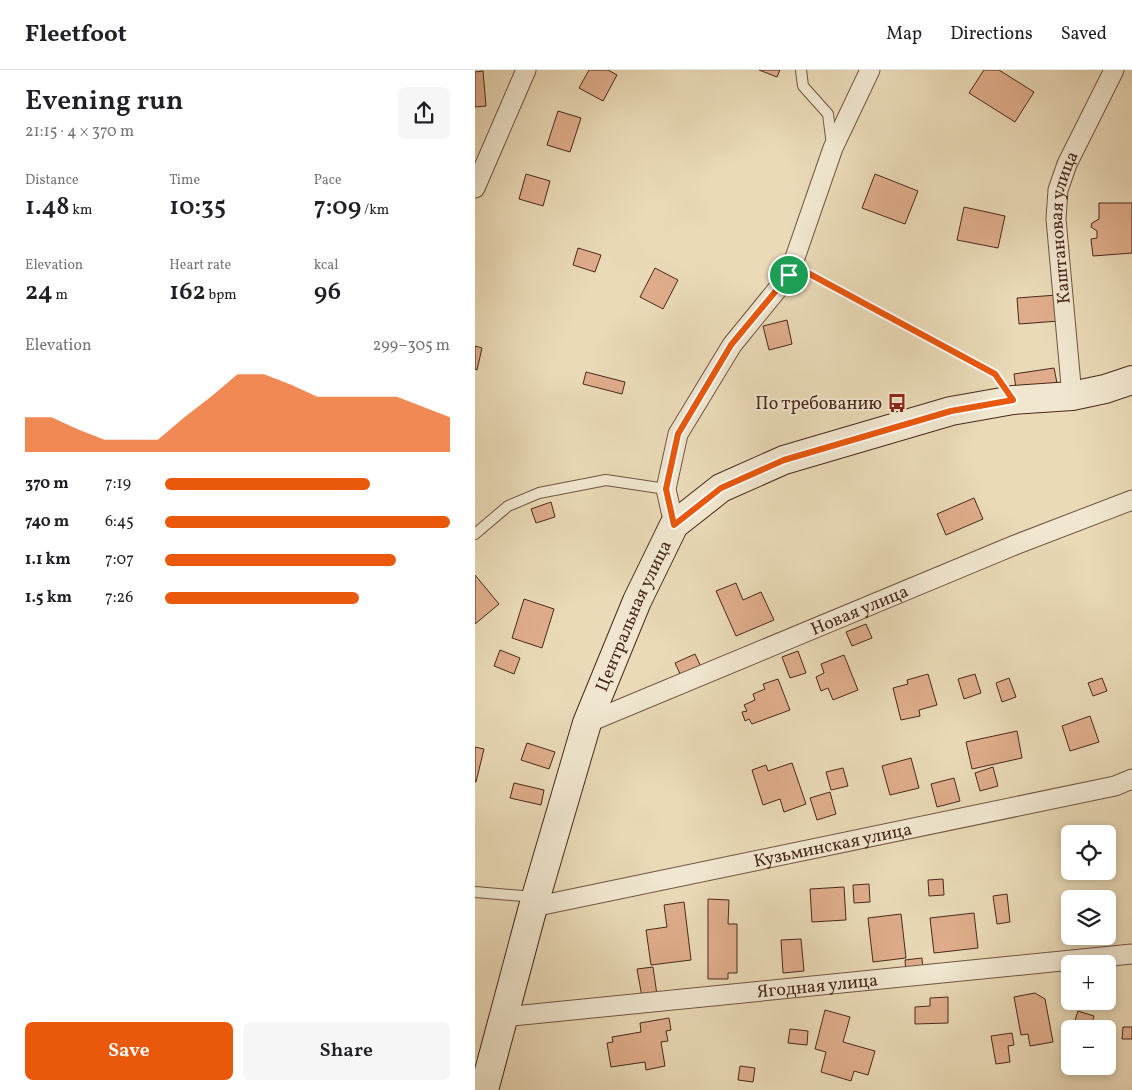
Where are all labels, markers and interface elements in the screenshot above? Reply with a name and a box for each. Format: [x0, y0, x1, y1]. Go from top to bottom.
text: Fleetfoot [25, 18, 127, 52]
text: Map [886, 22, 922, 47]
text: Directions [950, 22, 1033, 47]
text: Saved [1061, 22, 1107, 47]
text: Evening run [25, 82, 184, 121]
button: share [398, 87, 450, 139]
text: 21:15 · 4 × 370 m [25, 121, 134, 143]
street label: Каштановая улица [1045, 147, 1086, 305]
text: Distance [25, 171, 79, 190]
text: Time [169, 171, 200, 190]
text: Pace [314, 171, 342, 190]
text: 1.48 [25, 190, 70, 225]
text: 10:35 [169, 190, 226, 225]
text: 7:09 [314, 190, 361, 225]
text: km [70, 201, 92, 220]
text: /km [361, 201, 389, 220]
pin [768, 254, 810, 296]
text: Elevation [25, 256, 83, 275]
text: Heart rate [169, 256, 231, 275]
text: kcal [314, 256, 339, 275]
icon: arrive [775, 261, 803, 289]
text: 24 [25, 275, 53, 310]
text: 162 [169, 275, 206, 310]
text: 96 [314, 275, 341, 310]
text: m [53, 286, 68, 305]
text: bpm [206, 286, 237, 305]
text: Elevation [25, 335, 92, 357]
text: 299–305 m [373, 335, 450, 357]
place label: По требованию [755, 392, 882, 417]
bus stop icon: По требованию [886, 392, 908, 414]
text: 370 m [25, 473, 69, 495]
text: 7:19 [105, 473, 131, 495]
text: 740 m [25, 511, 69, 533]
text: 6:45 [105, 511, 134, 533]
street label: Центральная улица [590, 536, 679, 696]
text: 1.1 km [25, 549, 71, 571]
text: 7:07 [105, 549, 134, 571]
street label: Новая улица [807, 580, 913, 643]
text: 1.5 km [25, 587, 72, 609]
text: 7:26 [105, 587, 133, 609]
street label: Кузьминская улица [751, 818, 914, 875]
map controls [1061, 825, 1116, 1075]
button: locate [1061, 825, 1116, 880]
button: layers [1061, 890, 1116, 945]
button: + [1061, 955, 1116, 1010]
street label: Ягодная улица [756, 968, 879, 1005]
button: − [1061, 1020, 1116, 1075]
button: Save [25, 1022, 233, 1080]
button: Share [243, 1022, 450, 1080]

